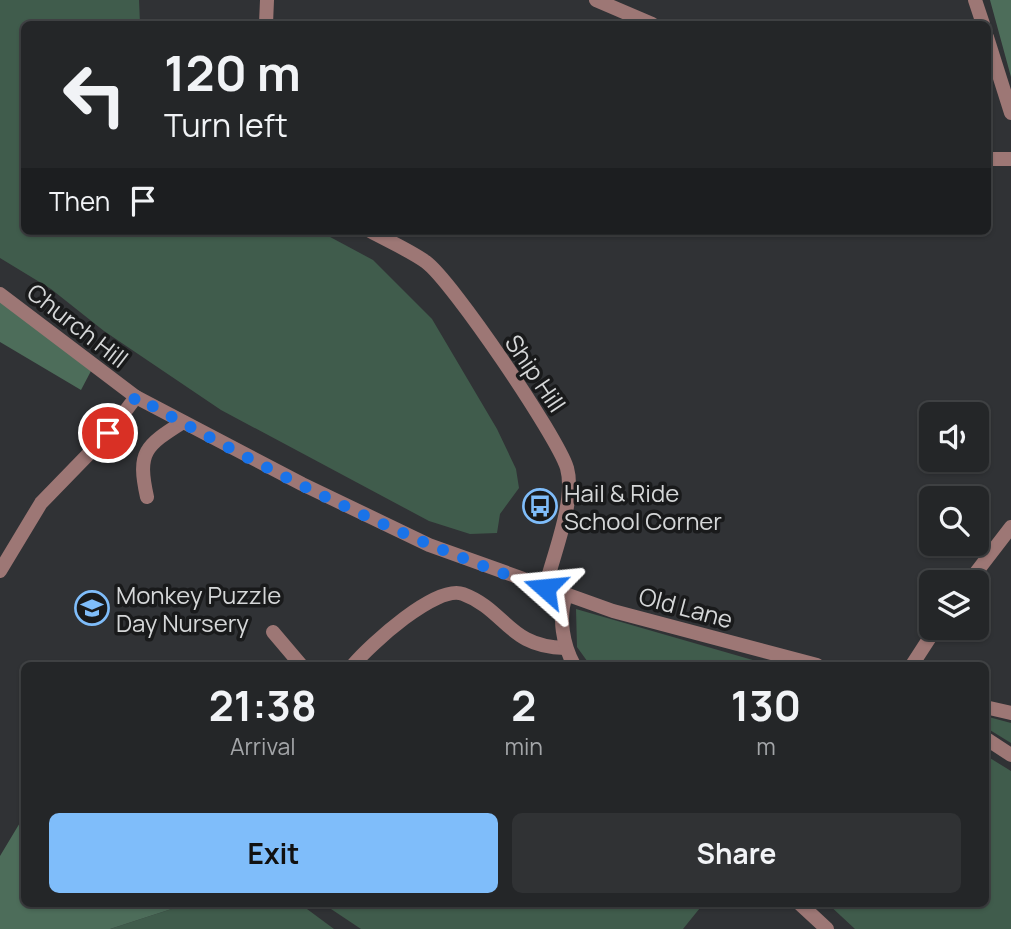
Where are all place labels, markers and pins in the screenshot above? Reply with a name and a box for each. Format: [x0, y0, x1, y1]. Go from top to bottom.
pin [78, 403, 138, 463]
place label: Hail & Ride School Corner [564, 476, 722, 537]
bus stop icon: Hail & Ride School Corner [521, 487, 559, 525]
place label: Monkey Puzzle Day Nursery [116, 578, 281, 639]
school or university icon: Monkey Puzzle Day Nursery [73, 589, 111, 627]

